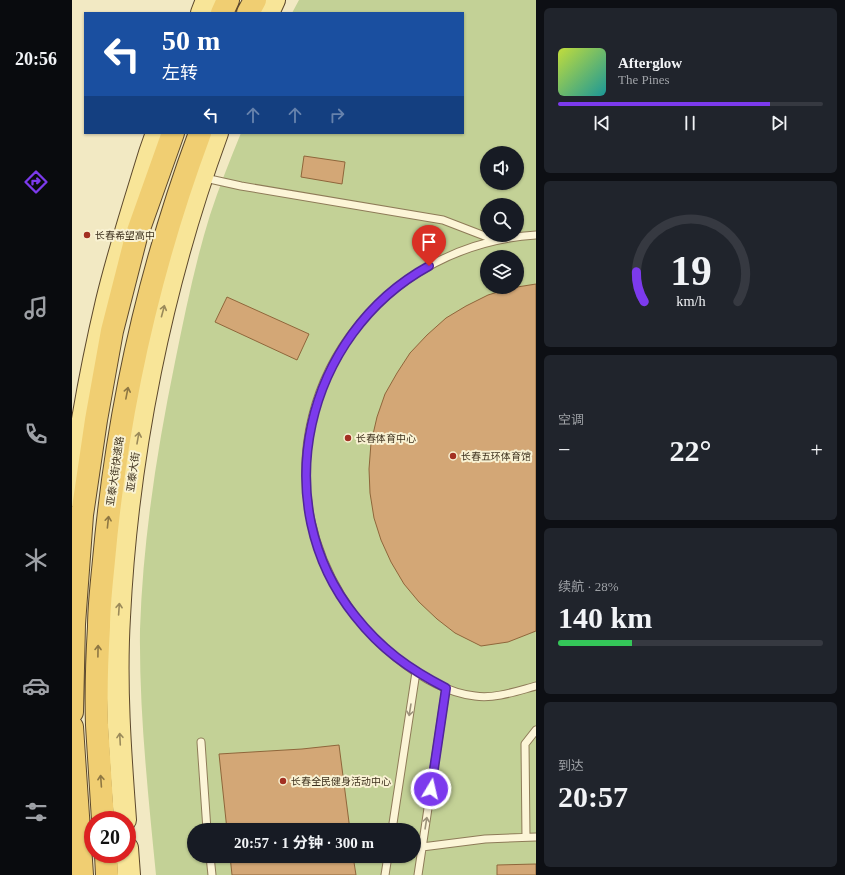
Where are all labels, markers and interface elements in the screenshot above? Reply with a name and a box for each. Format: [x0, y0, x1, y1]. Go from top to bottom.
text: 50 m [162, 25, 220, 56]
icon: left [96, 28, 148, 80]
text: 20:56 [15, 49, 57, 69]
text: Afterglow [618, 55, 682, 71]
text: 左转 [162, 63, 198, 83]
text: The Pines [618, 72, 670, 87]
icon: left [200, 104, 222, 126]
icon: ahead [242, 104, 264, 126]
icon: ahead [284, 104, 306, 126]
icon: right [326, 104, 348, 126]
icon: previous [591, 112, 613, 134]
icon: pause [679, 112, 701, 134]
icon: next [768, 112, 790, 134]
map controls [480, 146, 524, 294]
button: sound [480, 146, 524, 190]
icon: directions [22, 168, 50, 196]
button: search [480, 198, 524, 242]
pin [412, 225, 446, 266]
marker: 长春希望高中 [82, 230, 92, 240]
place label: 长春希望高中 [95, 230, 155, 241]
icon: arrive [418, 231, 440, 253]
text: 19 [670, 248, 711, 294]
button: layers [480, 250, 524, 294]
text: km/h [676, 293, 705, 309]
icon: music [22, 294, 50, 322]
one-way arrow [159, 304, 167, 317]
one-way arrow [124, 387, 132, 400]
text: 空调 [558, 412, 584, 427]
icon: phone [22, 420, 50, 448]
one-way arrow [134, 432, 142, 445]
marker: 长春体育中心 [343, 433, 353, 443]
place label: 长春体育中心 [356, 433, 416, 444]
text: 22° [670, 434, 712, 467]
street label: 亚泰大街快速路 [105, 436, 125, 506]
text: − [558, 437, 570, 462]
text: + [811, 437, 823, 462]
street label: 亚泰大街 [125, 451, 141, 493]
marker: 长春五环体育馆 [448, 451, 458, 461]
place label: 长春五环体育馆 [461, 451, 531, 462]
one-way arrow [104, 516, 111, 529]
icon: climate [22, 546, 50, 574]
text: 续航 · 28% [558, 579, 619, 594]
text: 140 km [558, 601, 652, 634]
one-way arrow [116, 603, 123, 616]
one-way arrow [94, 645, 102, 658]
icon: car [22, 672, 50, 700]
one-way arrow [406, 703, 414, 716]
one-way arrow [116, 733, 124, 746]
text: 到达 [558, 758, 584, 773]
position arrow [410, 768, 452, 810]
one-way arrow [97, 775, 105, 788]
marker: 长春全民健身活动中心 [278, 776, 288, 786]
place label: 长春全民健身活动中心 [291, 776, 391, 787]
text: 20:57 [558, 780, 628, 813]
icon: filters [22, 798, 50, 826]
speed limit sign: 20 [84, 811, 136, 863]
one-way arrow [422, 817, 430, 830]
text: 20:57 · 1 分钟 · 300 m [234, 835, 374, 851]

